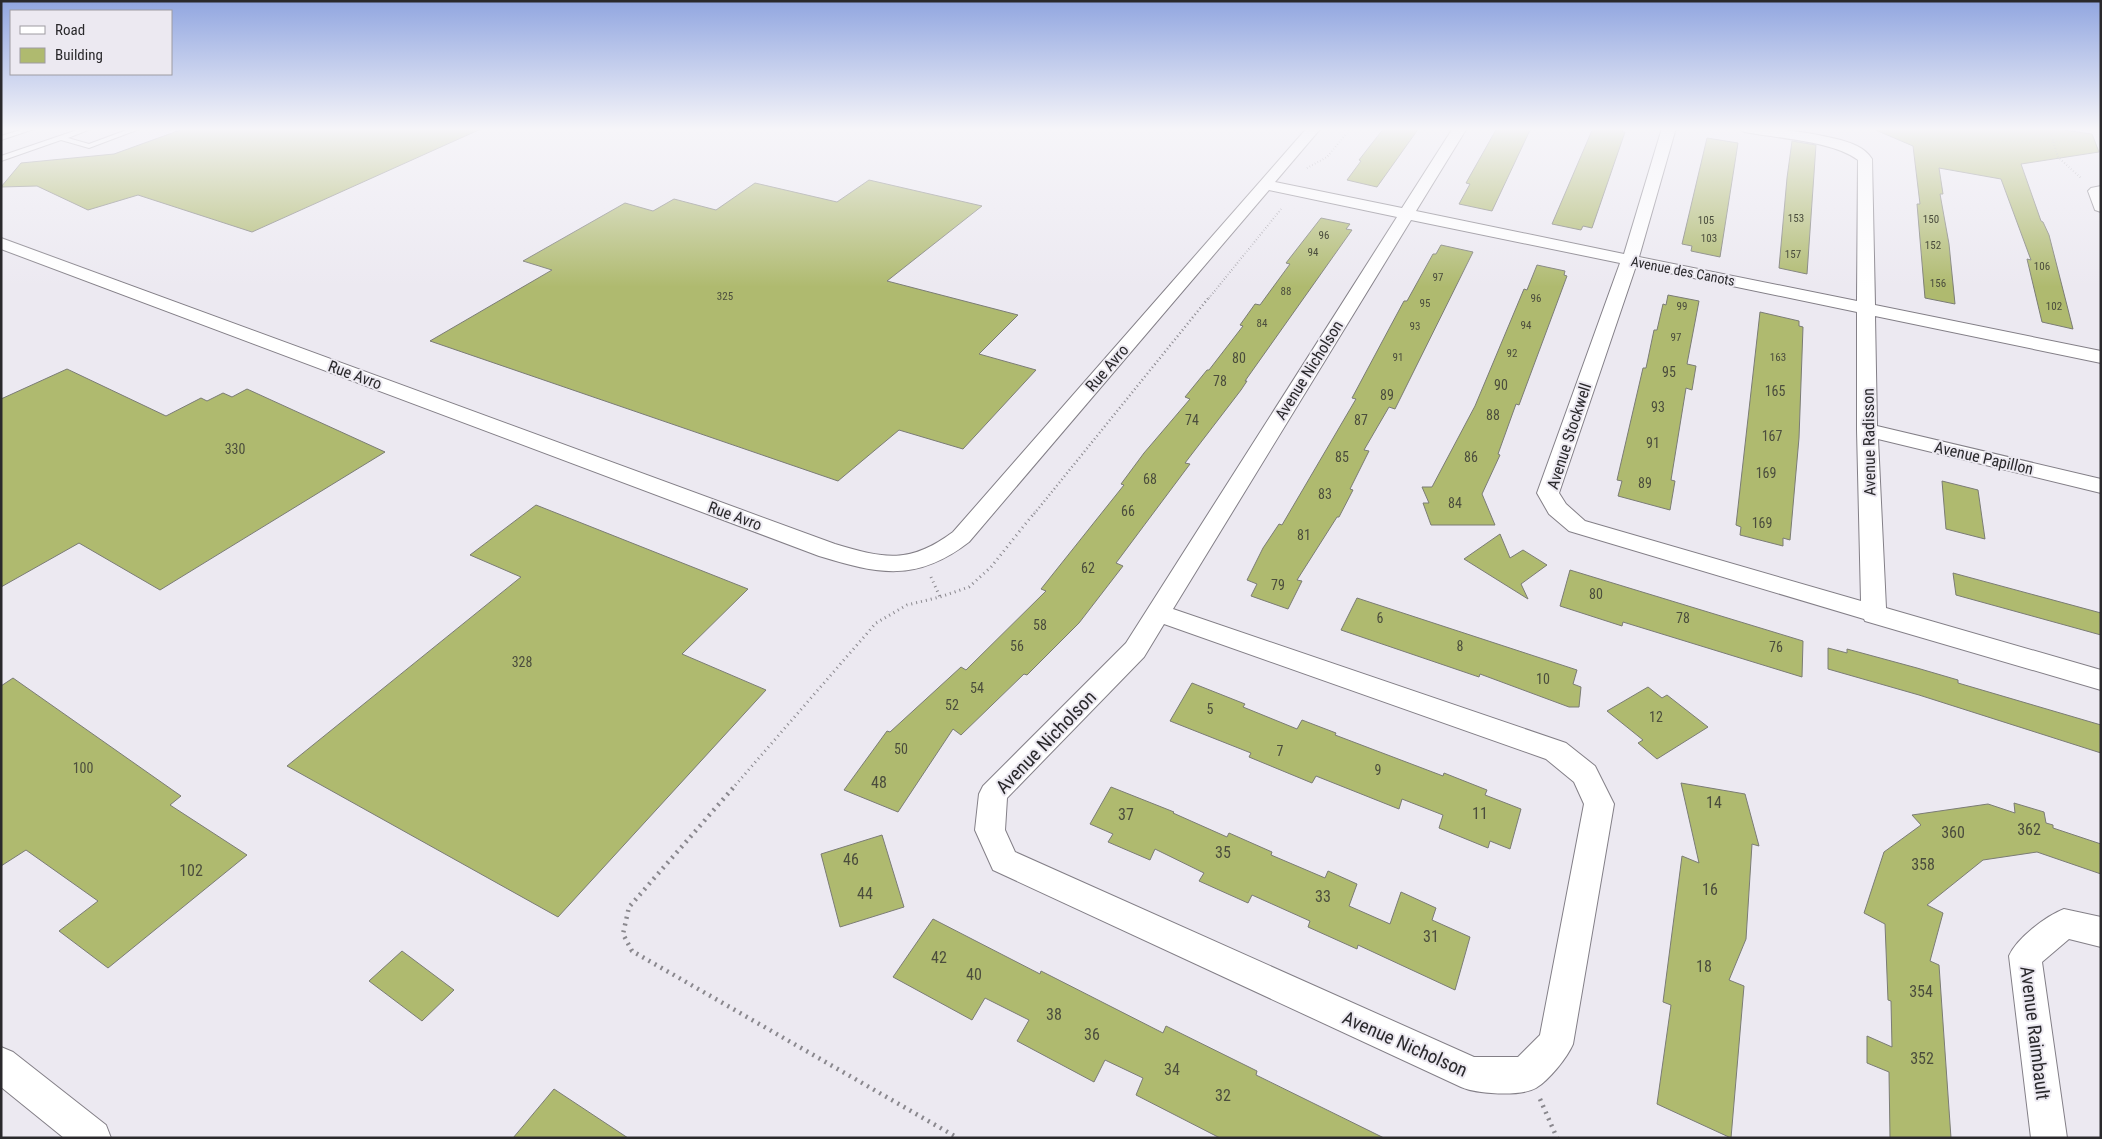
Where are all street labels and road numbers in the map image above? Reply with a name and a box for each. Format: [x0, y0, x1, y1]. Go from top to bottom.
street label: Avenue des Canots [1630, 253, 1736, 289]
street label: Avenue Nicholson [1271, 317, 1347, 423]
street label: Rue Avro [1082, 341, 1132, 395]
street label: Rue Avro [326, 357, 384, 393]
street label: Avenue Stockwell [1543, 381, 1595, 491]
street label: Avenue Radisson [1859, 388, 1879, 496]
street label: Avenue Papillon [1933, 437, 2035, 479]
street label: Rue Avro [706, 498, 764, 534]
street label: Avenue Nicholson [991, 686, 1101, 798]
street label: Avenue Raimbault [2015, 965, 2055, 1101]
street label: Avenue Nicholson [1339, 1006, 1471, 1082]

